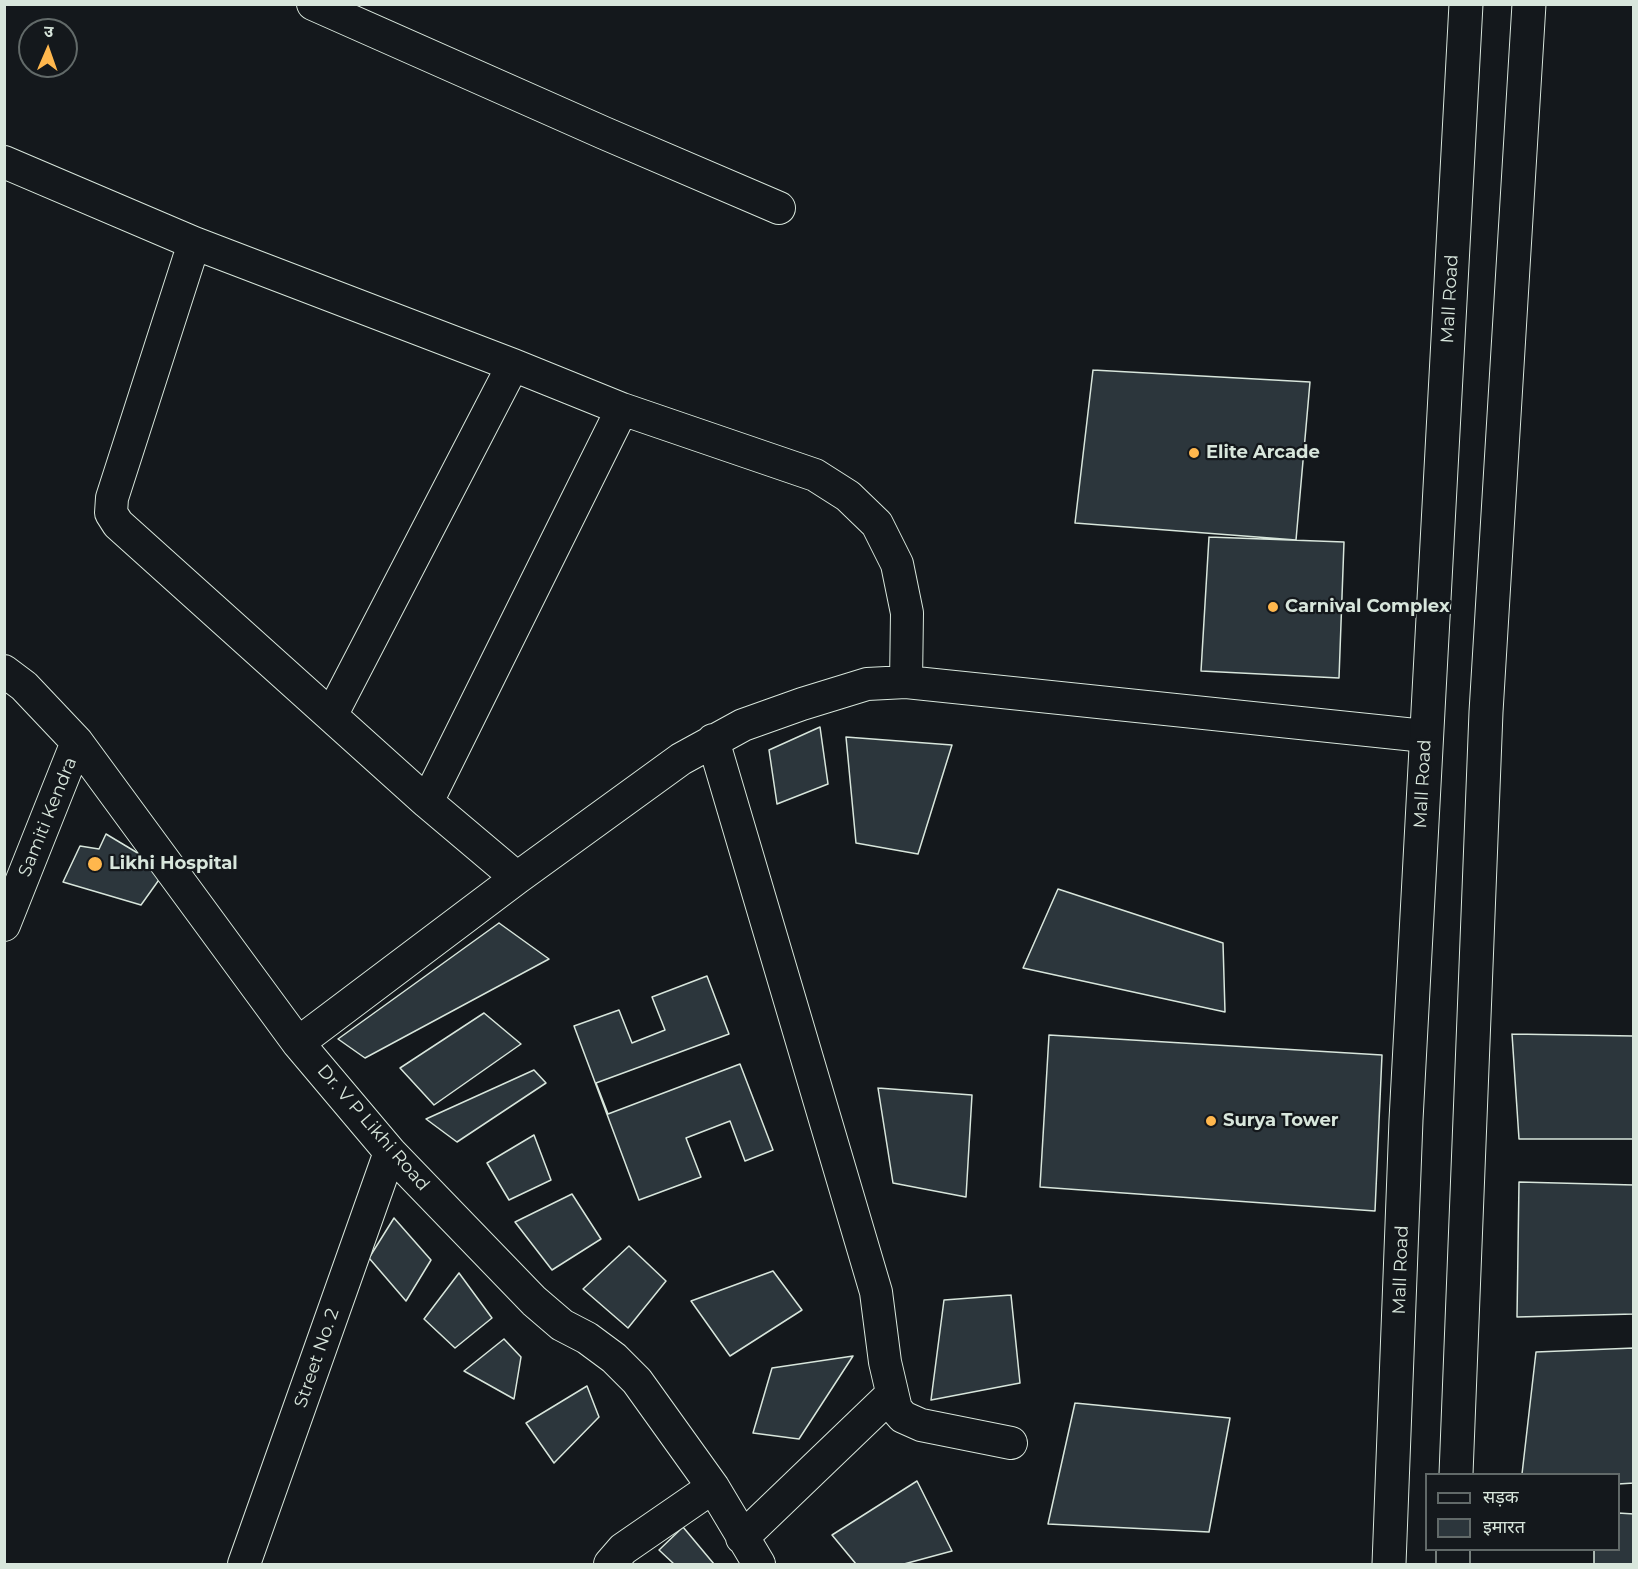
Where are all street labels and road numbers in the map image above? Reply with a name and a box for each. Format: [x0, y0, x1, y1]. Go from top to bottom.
street label: Mall Road [1437, 254, 1463, 344]
street label: Mall Road [1410, 739, 1436, 829]
street label: Samiti Kendra [14, 754, 82, 880]
street label: Dr. V P Likhi Road [312, 1060, 434, 1196]
street label: Mall Road [1389, 1225, 1413, 1315]
street label: Street No. 2 [290, 1306, 344, 1410]

